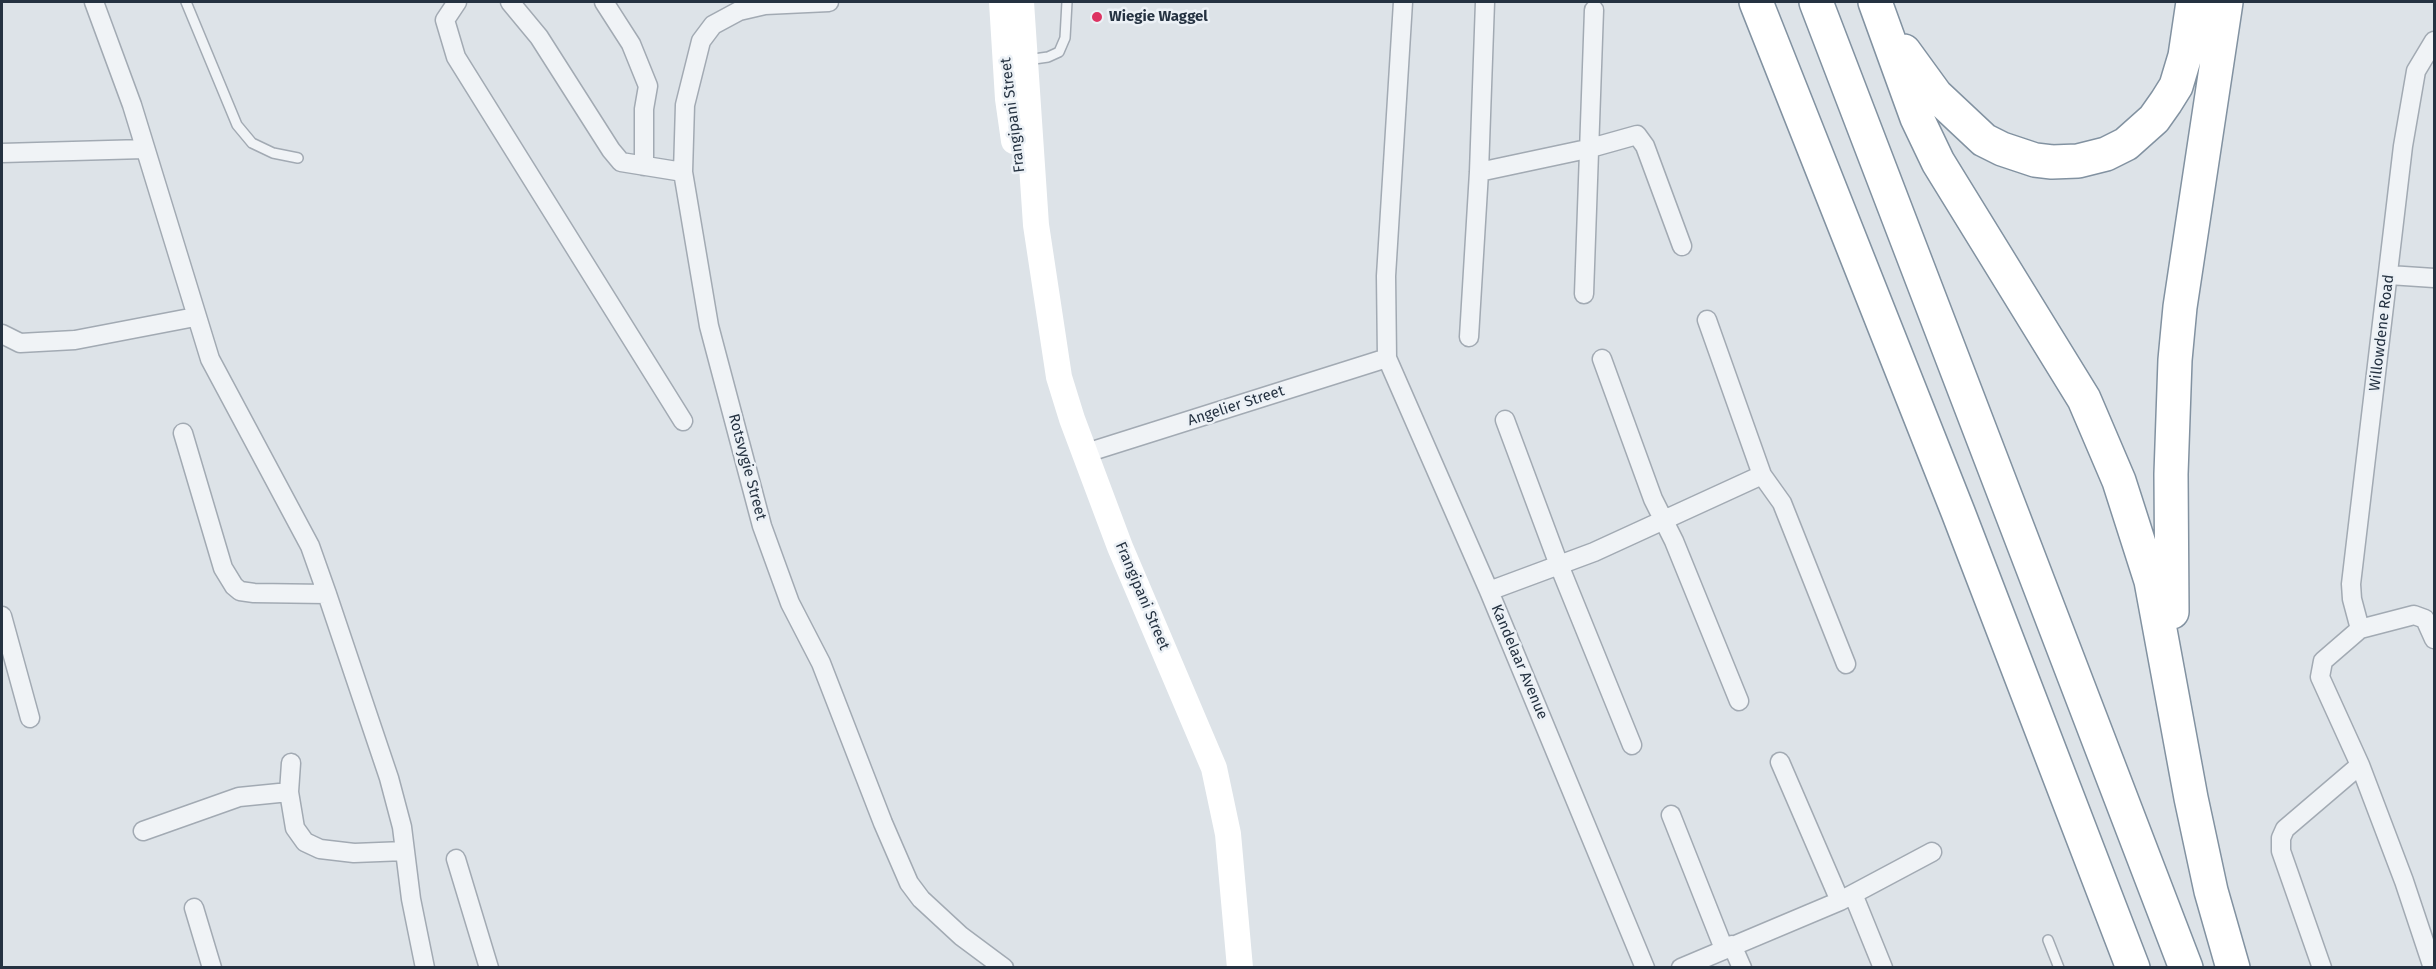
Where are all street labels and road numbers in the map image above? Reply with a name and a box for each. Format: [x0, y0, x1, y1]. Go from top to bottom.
street label: Frangipani Street [997, 56, 1029, 174]
street label: Willowdene Road [2366, 274, 2398, 392]
street label: Angelier Street [1185, 382, 1287, 430]
street label: Rotsvygie Street [724, 412, 770, 522]
street label: Frangipani Street [1111, 539, 1173, 653]
street label: Kandelaar Avenue [1487, 602, 1551, 722]

